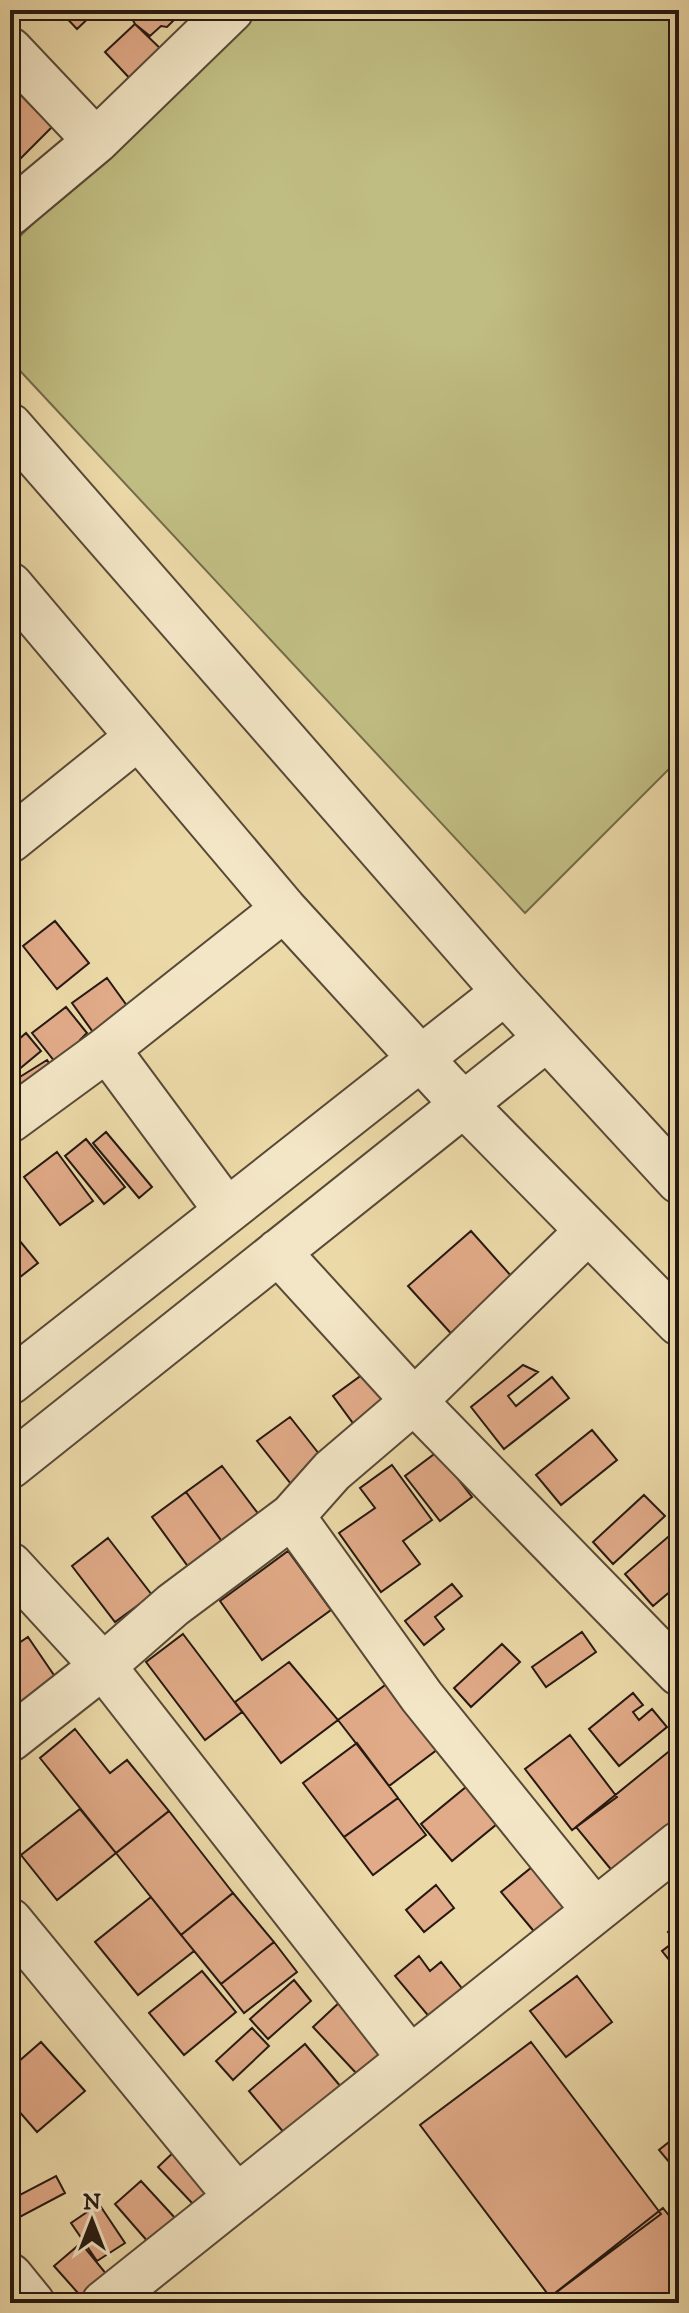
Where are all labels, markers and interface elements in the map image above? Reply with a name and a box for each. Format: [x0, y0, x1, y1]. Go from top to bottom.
north arrow [52, 2181, 132, 2261]
text: N [83, 2189, 101, 2216]

